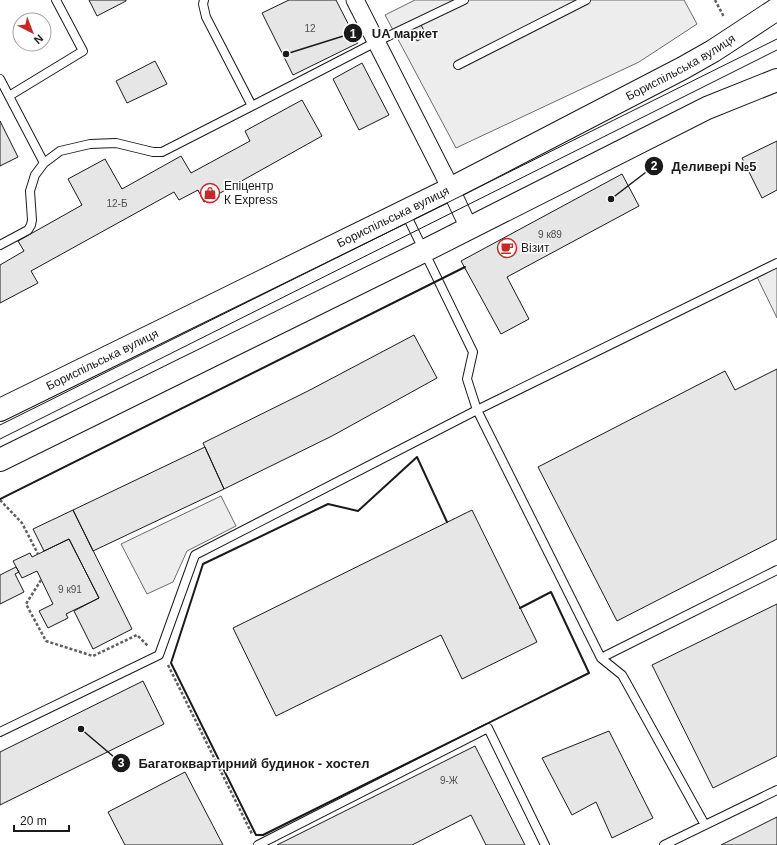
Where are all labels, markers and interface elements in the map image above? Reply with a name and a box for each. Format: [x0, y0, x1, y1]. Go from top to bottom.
north arrow [12, 12, 52, 52]
callout: UA маркет [343, 21, 446, 46]
house number: 12 [304, 23, 316, 34]
text: UA маркет [372, 26, 438, 41]
text: 1 [350, 27, 357, 41]
street label: Бориспільська вулиця [623, 31, 738, 103]
text: N [32, 32, 46, 47]
callout: Деливері №5 [644, 154, 765, 179]
text: 2 [651, 159, 658, 173]
text: Деливері №5 [672, 159, 756, 174]
place label: Епіцентр К Express [224, 179, 278, 207]
shop icon: Епіцентр К Express [199, 182, 221, 204]
street label: Бориспільська вулиця [335, 183, 452, 250]
house number: 12-Б [106, 198, 128, 209]
house number: 9 к89 [538, 229, 562, 240]
cafe icon: Візит [496, 237, 518, 259]
place label: Візит [521, 241, 550, 255]
street label: Бориспільська вулиця [44, 326, 161, 393]
house number: 9 к91 [58, 584, 82, 595]
callout: Багатоквартирний будинок - хостел [111, 751, 378, 776]
text: 3 [118, 756, 125, 770]
text: Багатоквартирний будинок - хостел [138, 756, 370, 771]
house number: 9-Ж [440, 775, 459, 786]
scale bar [14, 807, 69, 833]
text: 20 m [20, 814, 47, 828]

